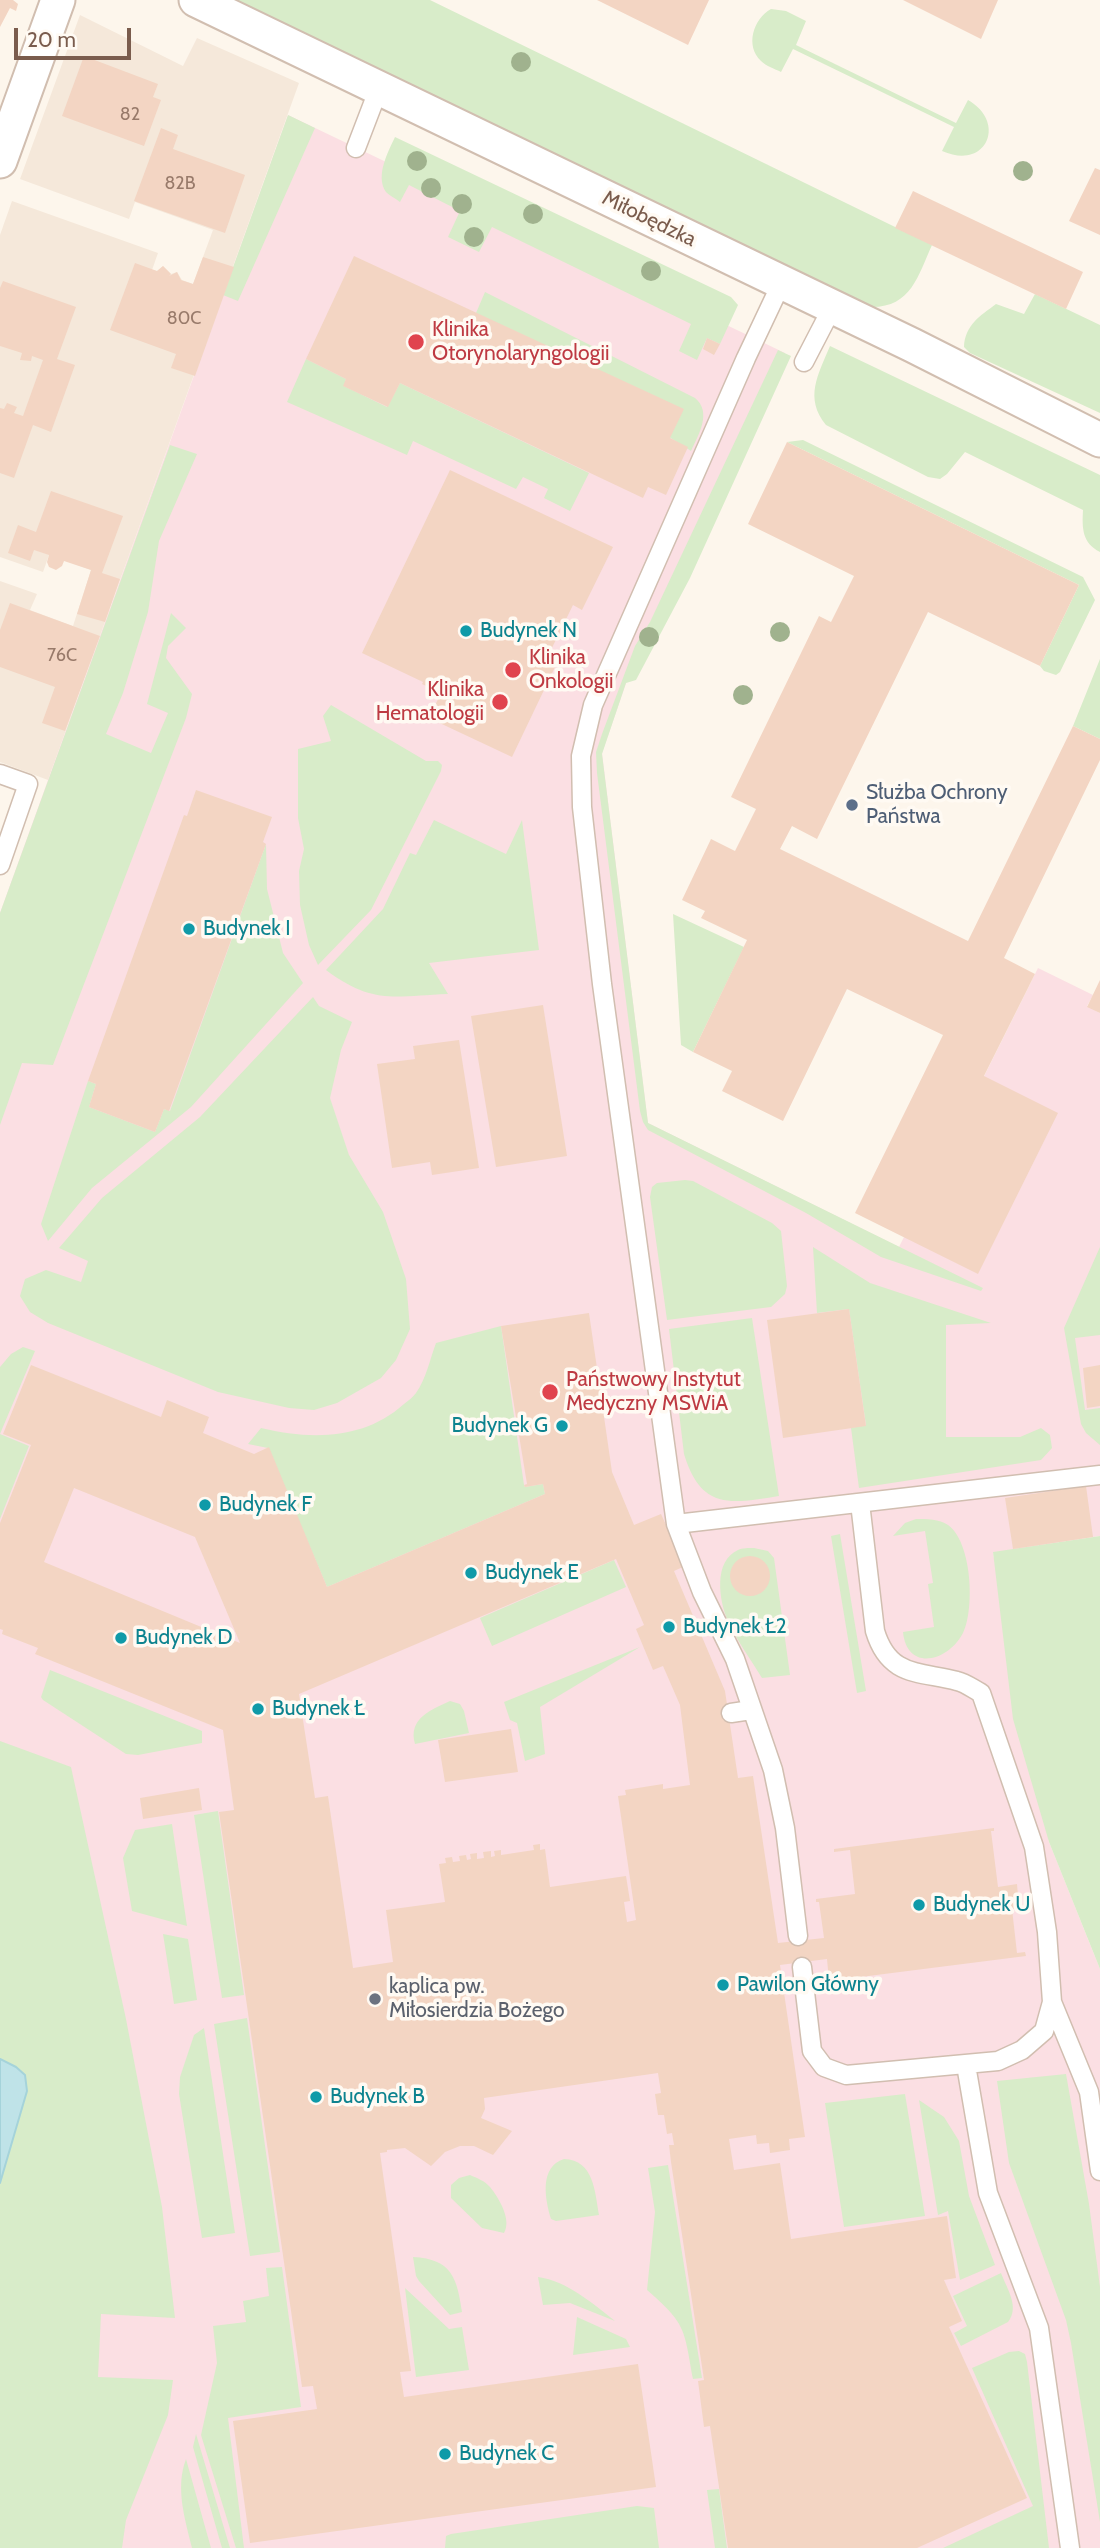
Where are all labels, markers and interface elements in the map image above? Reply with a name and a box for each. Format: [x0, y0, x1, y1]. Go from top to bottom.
scale bar [18, 14, 135, 58]
text: 20 m [27, 27, 76, 52]
house number: 82 [120, 104, 140, 126]
house number: 82B [164, 173, 196, 195]
street label: Miłobędzka [598, 186, 700, 252]
house number: 80C [167, 308, 201, 330]
place label: Klinika Otorynolaryngologii [432, 317, 609, 367]
marker: Klinika Otorynolaryngologii [406, 332, 426, 352]
place label: Budynek N [480, 618, 577, 644]
marker: Budynek N [458, 623, 474, 639]
house number: 76C [47, 645, 77, 667]
place label: Klinika Onkologii [529, 645, 613, 695]
marker: Klinika Onkologii [503, 660, 523, 680]
place label: Klinika Hematologii [376, 677, 484, 727]
marker: Klinika Hematologii [490, 692, 510, 712]
place label: Służba Ochrony Państwa [866, 780, 1007, 830]
marker: Służba Ochrony Państwa [844, 797, 860, 813]
place label: Budynek I [203, 916, 291, 942]
marker: Budynek I [181, 921, 197, 937]
place label: Państwowy Instytut Medyczny MSWiA [566, 1367, 741, 1417]
marker: Państwowy Instytut Medyczny MSWiA [540, 1382, 560, 1402]
place label: Budynek G [452, 1413, 548, 1439]
marker: Budynek G [554, 1418, 570, 1434]
place label: Budynek F [219, 1492, 312, 1518]
marker: Budynek F [197, 1497, 213, 1513]
place label: Budynek E [485, 1560, 579, 1586]
marker: Budynek E [463, 1565, 479, 1581]
place label: Budynek Ł2 [683, 1614, 787, 1640]
marker: Budynek Ł2 [661, 1619, 677, 1635]
place label: Budynek D [135, 1625, 233, 1651]
marker: Budynek D [113, 1630, 129, 1646]
place label: Budynek Ł [272, 1696, 365, 1722]
marker: Budynek Ł [250, 1701, 266, 1717]
place label: Budynek U [933, 1892, 1031, 1918]
marker: Budynek U [911, 1897, 927, 1913]
place label: Pawilon Główny [737, 1972, 879, 1998]
place label: kaplica pw. Miłosierdzia Bożego [389, 1974, 565, 2024]
marker: Pawilon Główny [715, 1977, 731, 1993]
marker: kaplica pw. Miłosierdzia Bożego [367, 1991, 383, 2007]
place label: Budynek B [330, 2084, 425, 2110]
marker: Budynek B [308, 2089, 324, 2105]
place label: Budynek C [459, 2441, 554, 2467]
marker: Budynek C [437, 2446, 453, 2462]

